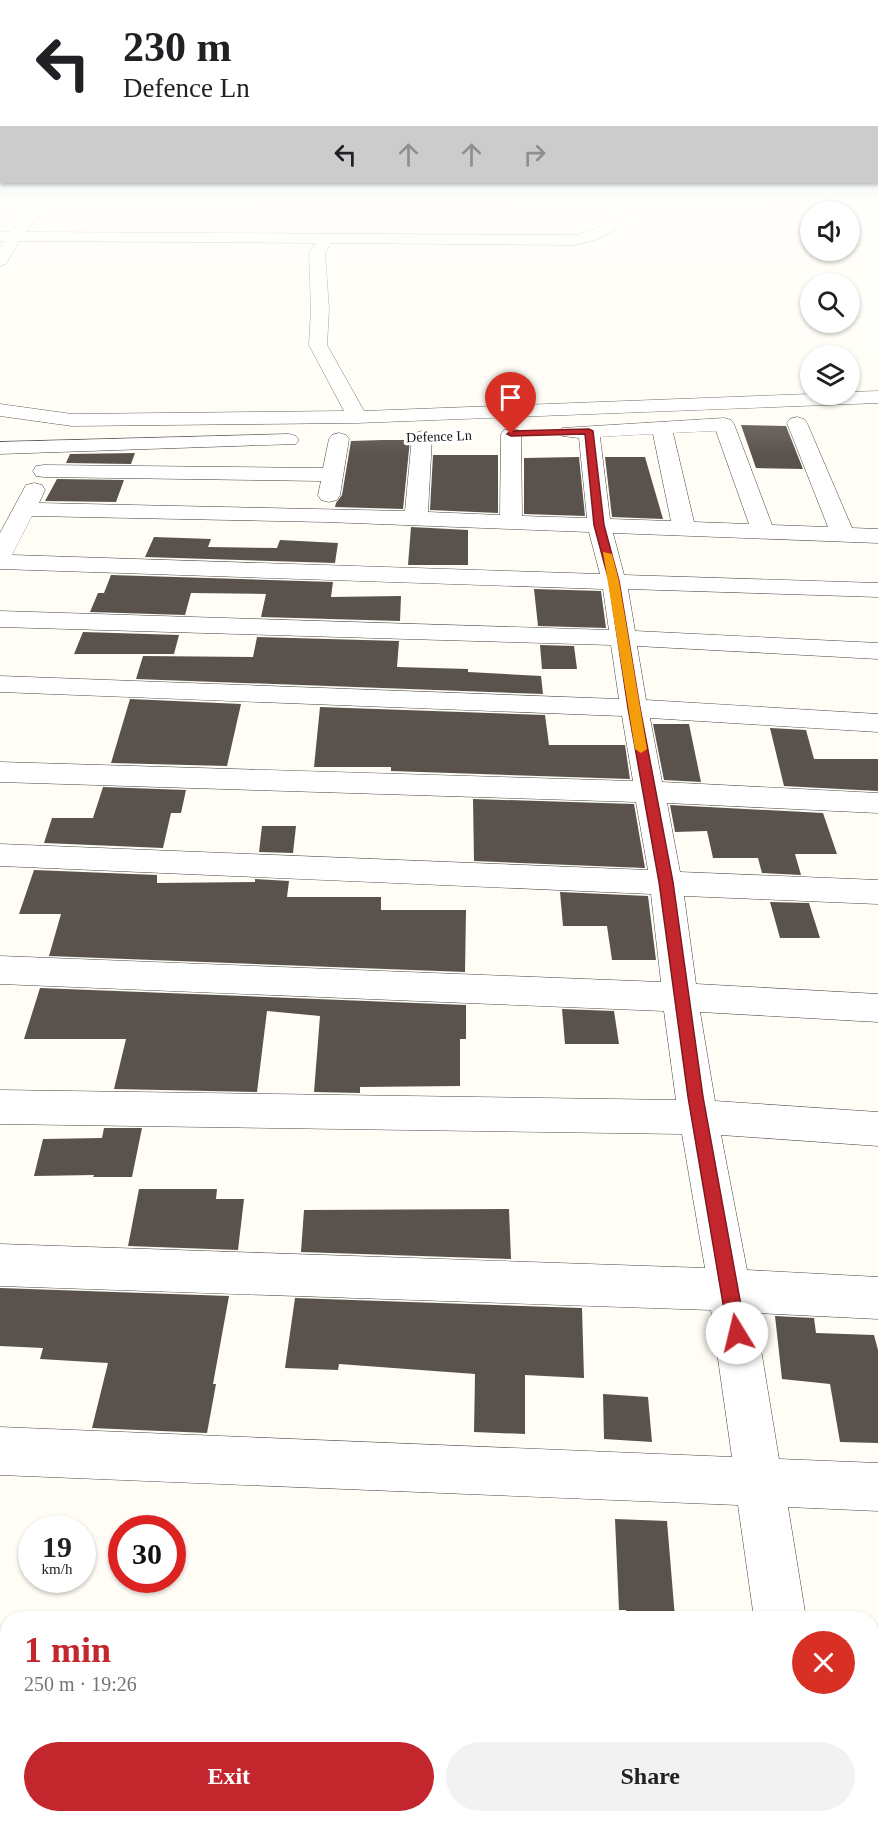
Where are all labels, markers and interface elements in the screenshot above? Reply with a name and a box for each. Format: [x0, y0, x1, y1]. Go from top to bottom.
icon: left [24, 24, 102, 102]
text: 230 m [123, 24, 232, 70]
text: Defence Ln [123, 73, 250, 103]
icon: left [329, 138, 362, 171]
icon: ahead [392, 138, 425, 171]
icon: ahead [455, 138, 488, 171]
icon: right [518, 138, 551, 171]
map controls [800, 201, 860, 405]
button: sound [800, 201, 860, 261]
button: search [800, 273, 860, 333]
button: layers [800, 345, 860, 405]
pin [485, 372, 536, 434]
icon: arrive [494, 381, 527, 414]
street label: Defence Ln [406, 428, 472, 445]
position arrow [705, 1301, 769, 1365]
speed limit sign: 30 [108, 1515, 186, 1593]
text: 19 [42, 1530, 72, 1563]
text: km/h [42, 1561, 72, 1577]
text: 1 min [24, 1630, 111, 1670]
button: close [792, 1631, 855, 1694]
text: 250 m · 19:26 [24, 1673, 137, 1695]
button: Exit [24, 1742, 434, 1811]
button: Share [446, 1742, 855, 1811]

